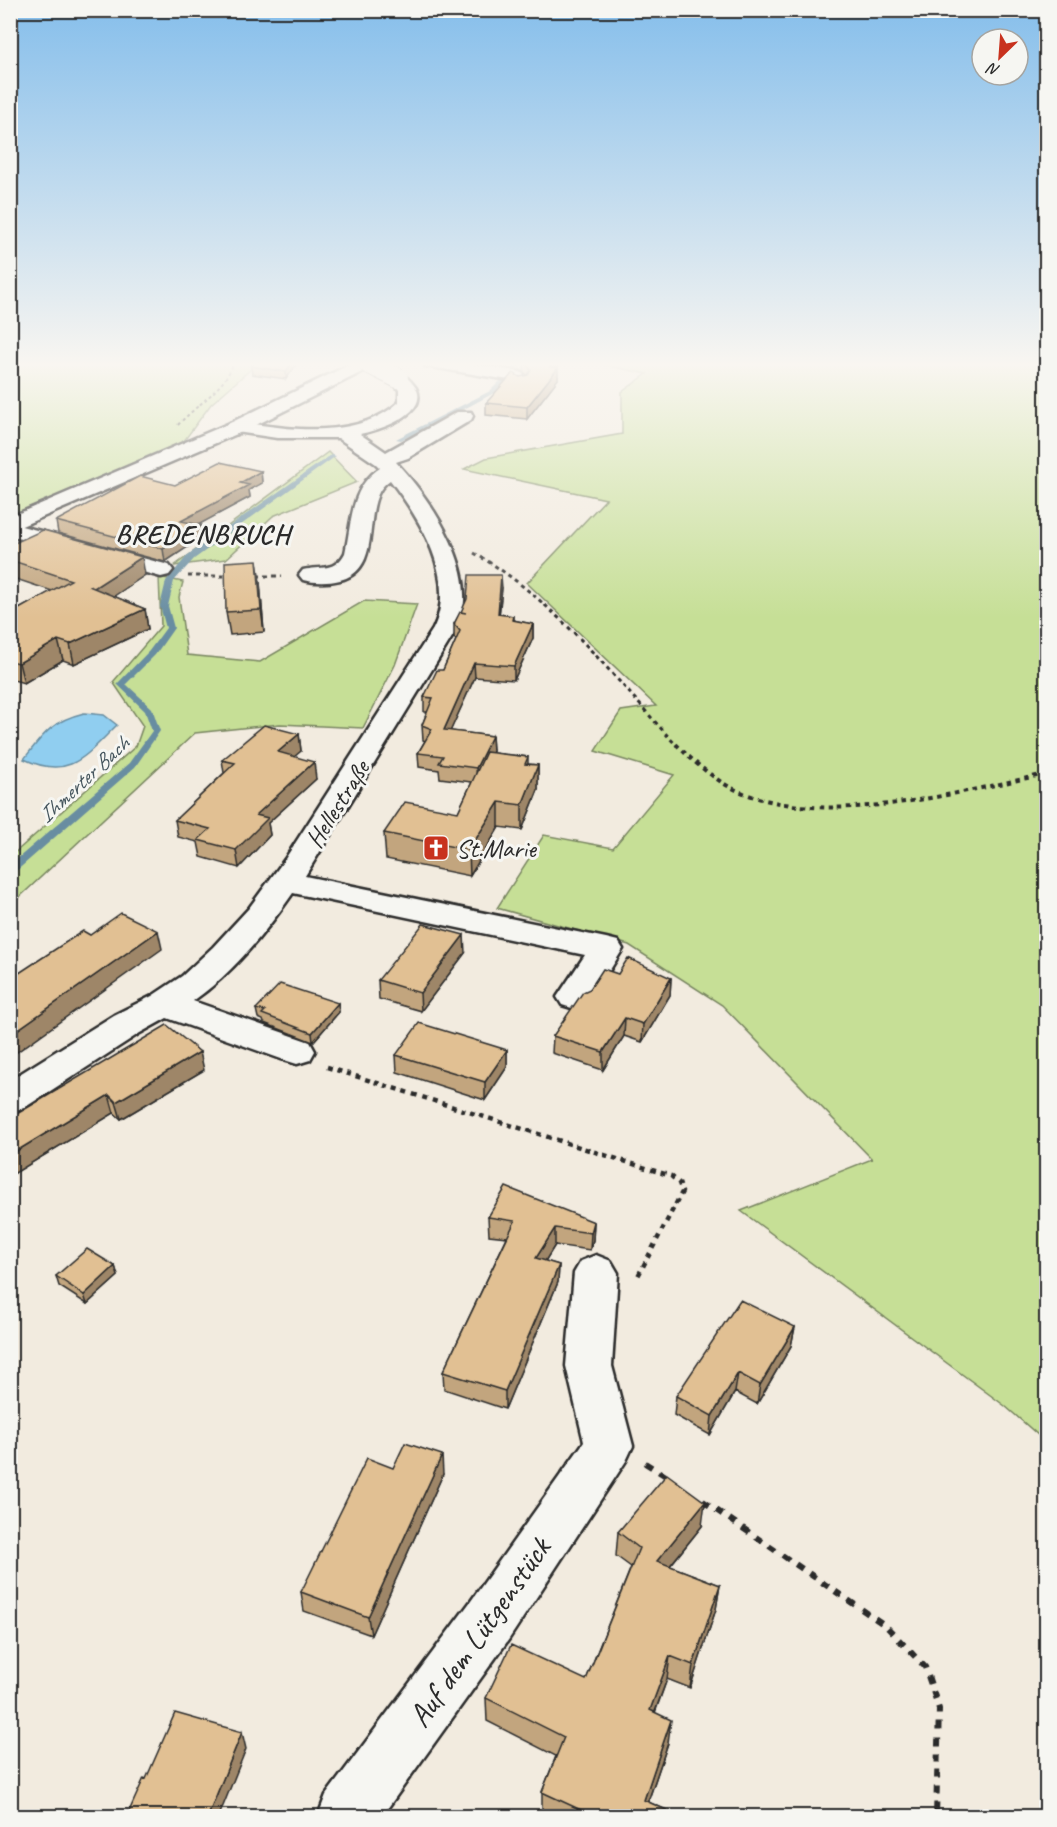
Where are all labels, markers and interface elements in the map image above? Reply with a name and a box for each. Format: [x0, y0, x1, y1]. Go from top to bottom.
north arrow [970, 27, 1030, 87]
text: N [983, 57, 1003, 81]
district label: BREDENBRUCH [115, 517, 295, 551]
water label: Ihmerter Bach [32, 729, 136, 829]
street label: Hellestraße [298, 752, 378, 854]
place label: St.Marie [456, 832, 537, 865]
church icon: St.Marie [421, 833, 451, 863]
street label: Auf dem Lütgenstück [399, 1528, 561, 1735]

